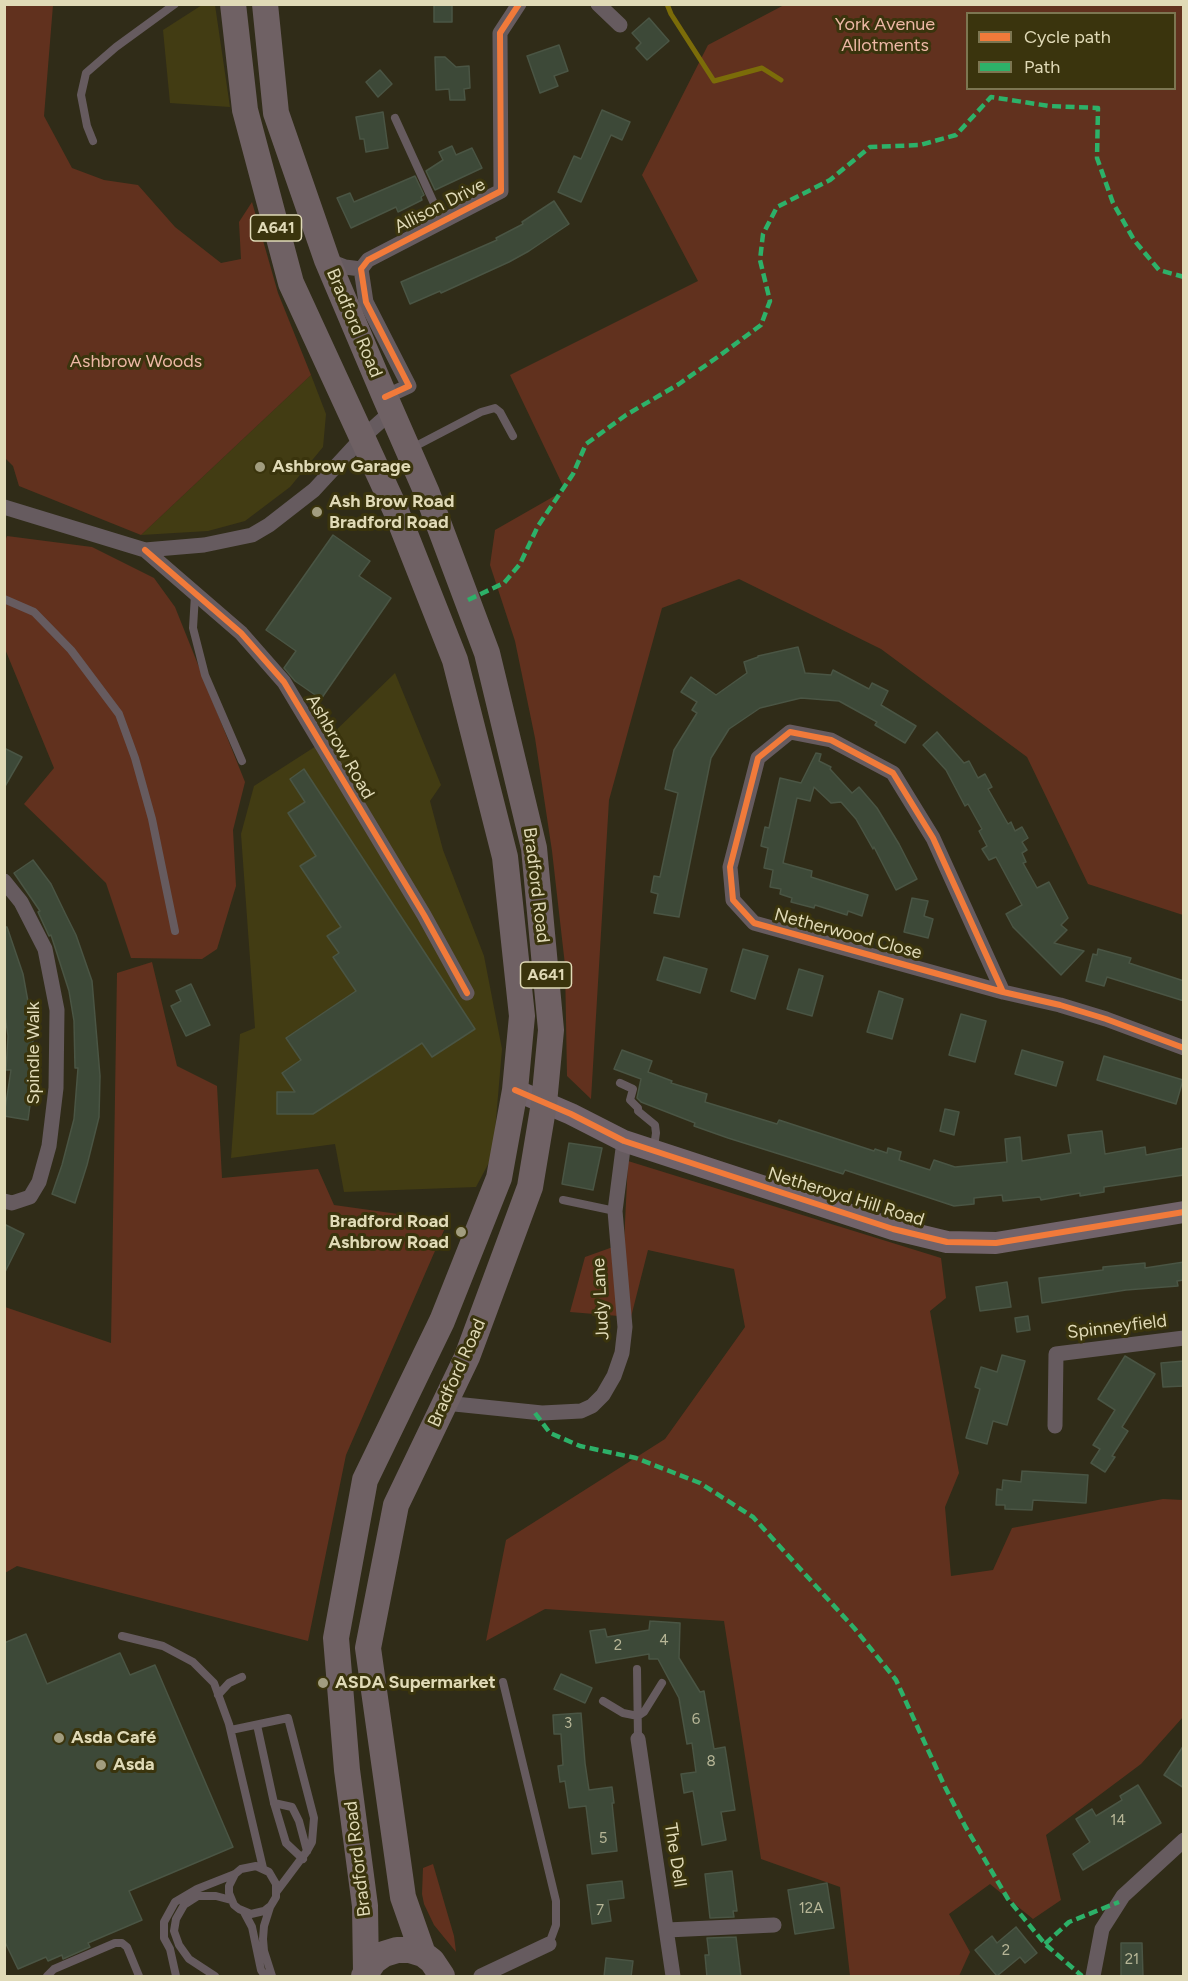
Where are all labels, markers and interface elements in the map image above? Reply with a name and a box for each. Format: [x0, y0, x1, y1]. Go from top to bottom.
legend [966, 12, 1176, 90]
park label: York Avenue Allotments [835, 14, 935, 57]
text: Cycle path [1024, 26, 1111, 48]
text: Path [1024, 56, 1060, 78]
street label: Allison Drive [391, 174, 489, 238]
road number: A641 [250, 215, 302, 241]
street label: Bradford Road [321, 265, 387, 381]
park label: Ashbrow Woods [70, 351, 202, 373]
place label: Ashbrow Garage [272, 456, 411, 478]
marker: Ashbrow Garage [253, 460, 267, 474]
place label: Ash Brow Road Bradford Road [329, 491, 454, 534]
marker: Ash Brow Road Bradford Road [310, 505, 324, 519]
street label: Ashbrow Road [301, 691, 379, 803]
street label: Bradford Road [518, 826, 554, 944]
street label: Netherwood Close [772, 904, 924, 964]
road number: A641 [520, 962, 572, 988]
street label: Spindle Walk [23, 1001, 45, 1105]
street label: Netheroyd Hill Road [765, 1163, 927, 1231]
place label: Bradford Road Ashbrow Road [328, 1211, 449, 1254]
marker: Bradford Road Ashbrow Road [454, 1225, 468, 1239]
street label: Judy Lane [588, 1257, 614, 1341]
street label: Spinneyfield [1066, 1310, 1168, 1344]
street label: Bradford Road [423, 1315, 491, 1431]
house number: 4 [659, 1632, 669, 1650]
house number: 2 [614, 1637, 622, 1655]
place label: ASDA Supermarket [335, 1672, 496, 1694]
marker: ASDA Supermarket [316, 1676, 330, 1690]
house number: 6 [692, 1711, 700, 1729]
house number: 3 [564, 1715, 572, 1733]
place label: Asda Café [71, 1727, 156, 1749]
marker: Asda Café [52, 1731, 66, 1745]
house number: 8 [706, 1753, 716, 1771]
place label: Asda [113, 1754, 155, 1776]
marker: Asda [94, 1758, 108, 1772]
street label: Bradford Road [340, 1800, 376, 1918]
house number: 14 [1110, 1812, 1126, 1830]
street label: The Dell [659, 1822, 691, 1888]
house number: 5 [599, 1830, 607, 1848]
house number: 12A [799, 1900, 823, 1918]
house number: 7 [596, 1902, 604, 1920]
house number: 2 [1002, 1942, 1010, 1960]
house number: 21 [1125, 1951, 1139, 1969]

